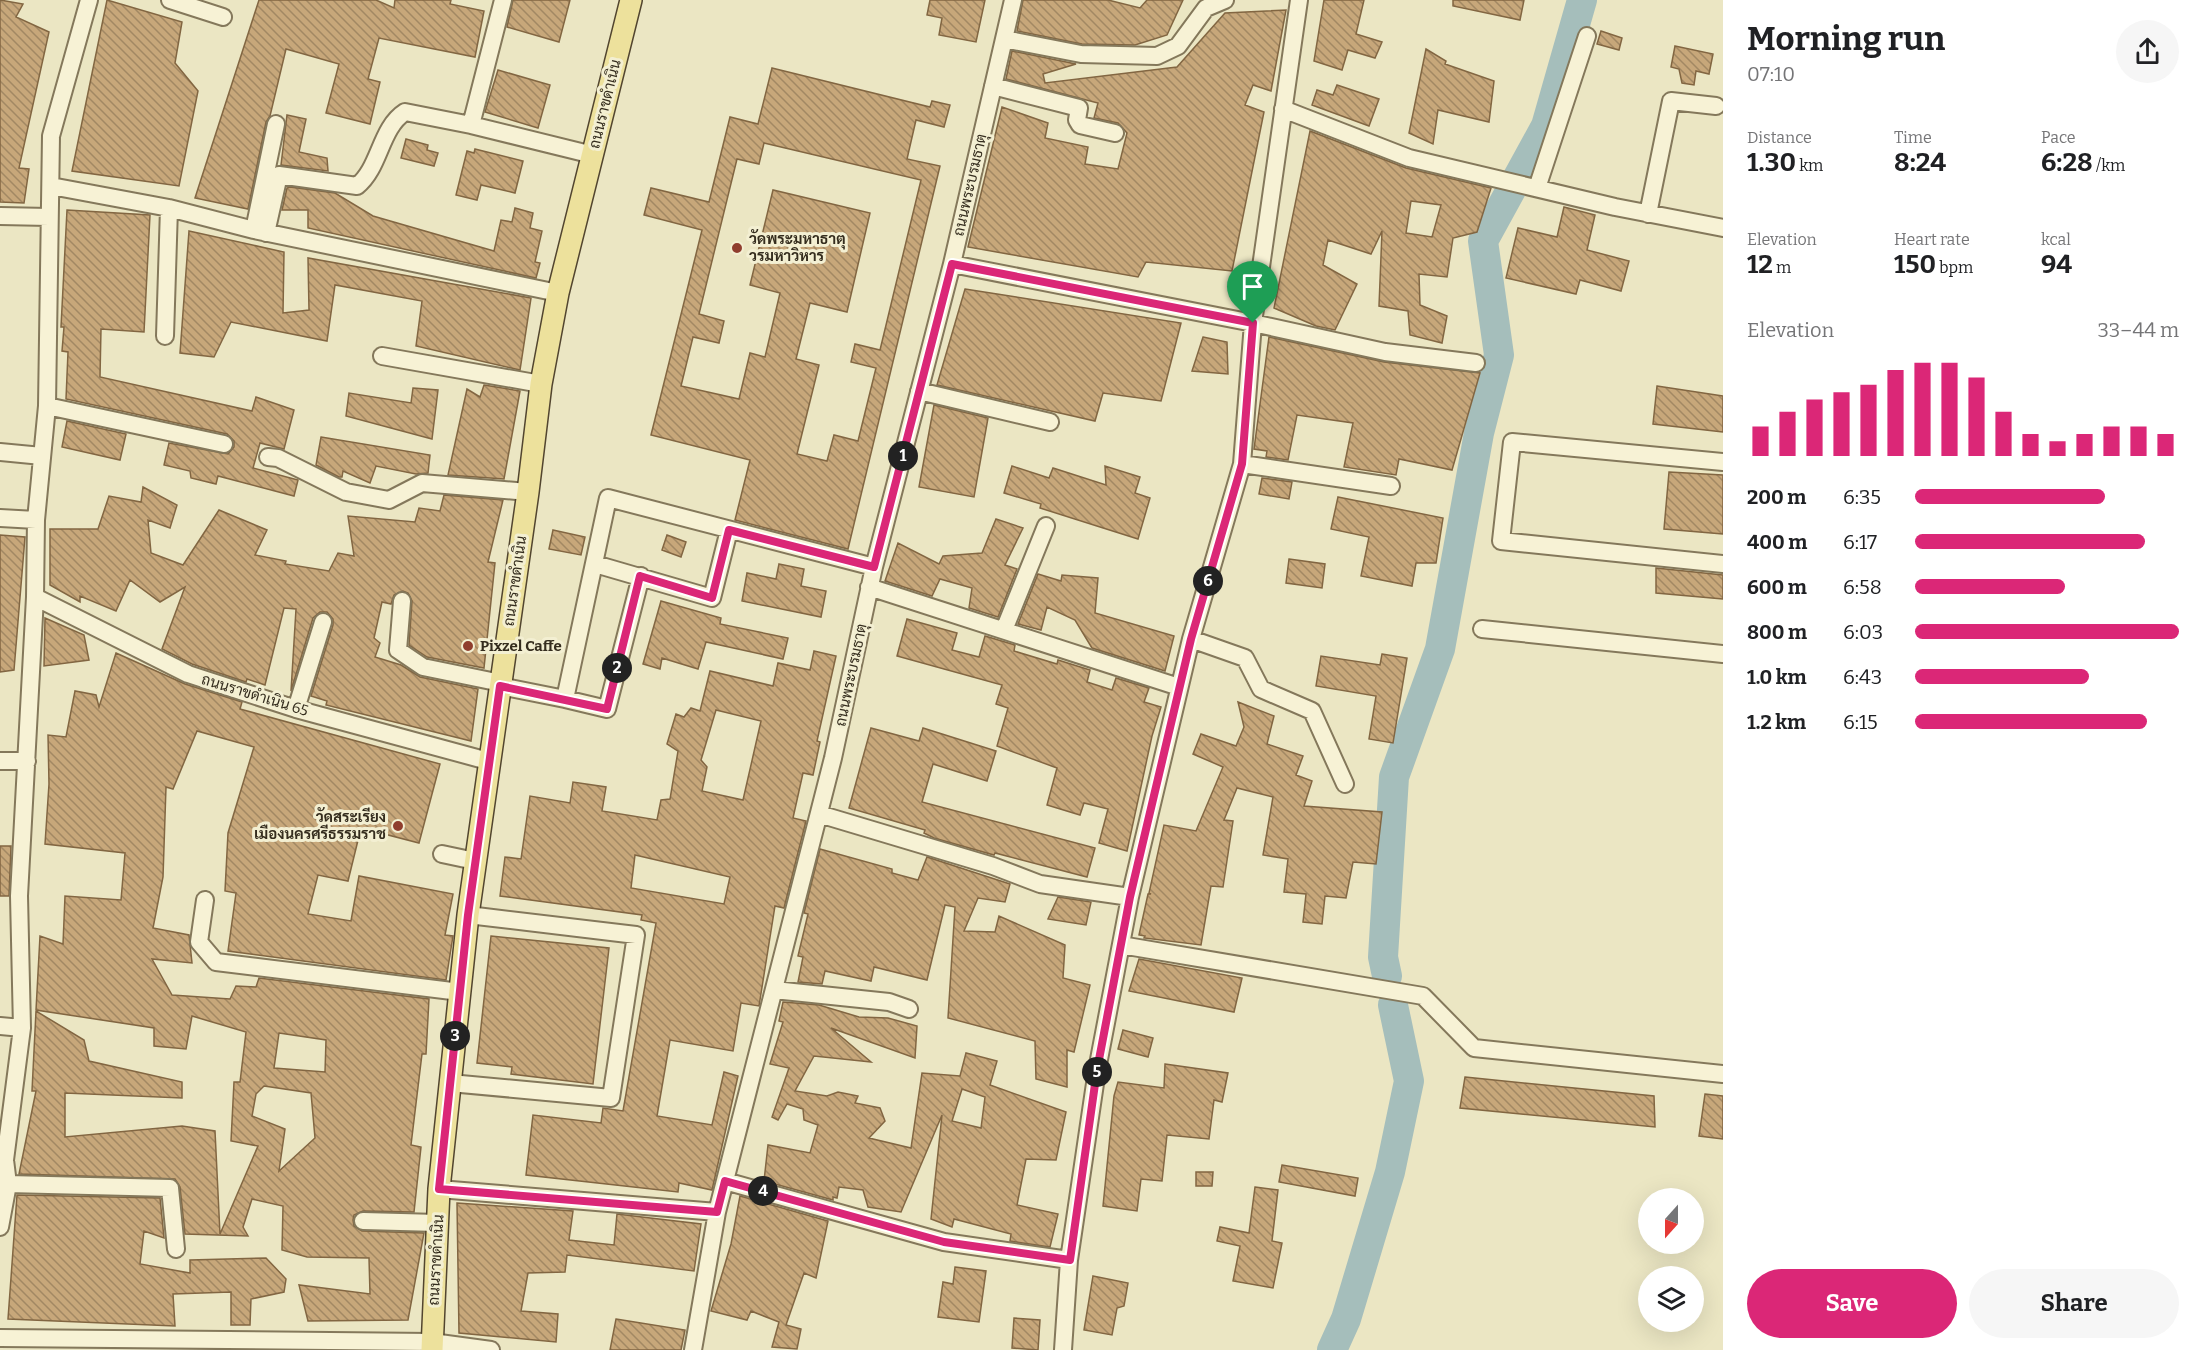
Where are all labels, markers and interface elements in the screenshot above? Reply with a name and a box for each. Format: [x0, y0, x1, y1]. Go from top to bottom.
text: Morning run [1747, 19, 1945, 59]
button: share [2116, 20, 2179, 83]
street label: ถนนราขดำเนิน [585, 58, 625, 150]
text: 07:10 [1747, 62, 1795, 86]
text: Distance [1747, 128, 1812, 147]
text: Time [1894, 128, 1932, 147]
text: Pace [2041, 128, 2076, 147]
street label: ถนนพระบรมธาตุ [949, 132, 992, 238]
text: 1.30 [1747, 147, 1796, 178]
text: 8:24 [1894, 147, 1946, 178]
text: 6:28 [2041, 147, 2093, 178]
text: km [1796, 156, 1823, 175]
text: /km [2093, 156, 2125, 175]
place label: วัดพระมหาธาตุ วรมหาวิหาร [749, 229, 846, 265]
text: Elevation [1747, 230, 1817, 249]
text: Heart rate [1894, 230, 1970, 249]
text: kcal [2041, 230, 2071, 249]
marker: วัดพระมหาธาตุ วรมหาวิหาร [730, 241, 744, 255]
text: 12 [1747, 249, 1773, 280]
text: 150 [1894, 249, 1936, 280]
text: 94 [2041, 249, 2072, 280]
text: m [1773, 258, 1791, 277]
text: bpm [1936, 258, 1973, 277]
pin [1227, 261, 1278, 323]
icon: arrive [1236, 270, 1269, 303]
text: Elevation [1747, 318, 1834, 342]
text: 33–44 m [2098, 318, 2179, 342]
pin: 1 [888, 441, 918, 471]
text: 1 [900, 446, 906, 465]
text: 200 m [1747, 485, 1806, 509]
text: 6:35 [1843, 485, 1881, 509]
text: 400 m [1747, 530, 1807, 554]
text: 6:17 [1843, 530, 1877, 554]
street label: ถนนราขดำเนิน [500, 535, 530, 627]
pin: 6 [1193, 566, 1223, 596]
text: 6 [1203, 571, 1213, 590]
text: 600 m [1747, 575, 1807, 599]
text: 6:58 [1843, 575, 1882, 599]
text: 800 m [1747, 620, 1807, 644]
text: 6:03 [1843, 620, 1883, 644]
street label: ถนนพระบรมธาตุ [831, 622, 873, 728]
place label: Pixzel Caffe [480, 637, 562, 655]
marker: Pixzel Caffe [461, 639, 475, 653]
pin: 2 [602, 653, 632, 683]
text: 2 [612, 658, 622, 677]
text: 1.0 km [1747, 665, 1807, 689]
text: 6:43 [1843, 665, 1882, 689]
street label: ถนนราขดำเนิน 65 [199, 670, 311, 720]
text: 1.2 km [1747, 710, 1806, 734]
text: 6:15 [1843, 710, 1878, 734]
place label: วัดสระเรียง เมืองนครศรีธรรมราช [254, 807, 386, 843]
marker: วัดสระเรียง เมืองนครศรีธรรมราช [391, 819, 405, 833]
pin: 3 [440, 1021, 470, 1051]
text: 3 [450, 1026, 460, 1045]
pin: 5 [1082, 1057, 1112, 1087]
text: 5 [1093, 1062, 1101, 1081]
pin: 4 [748, 1176, 778, 1206]
text: 4 [758, 1181, 768, 1200]
north arrow [1638, 1188, 1704, 1254]
map controls [1638, 1188, 1704, 1332]
street label: ถนนราขดำเนิน [425, 1214, 447, 1306]
button: layers [1638, 1266, 1704, 1332]
button: Save [1747, 1269, 1957, 1338]
button: Share [1969, 1269, 2179, 1338]

